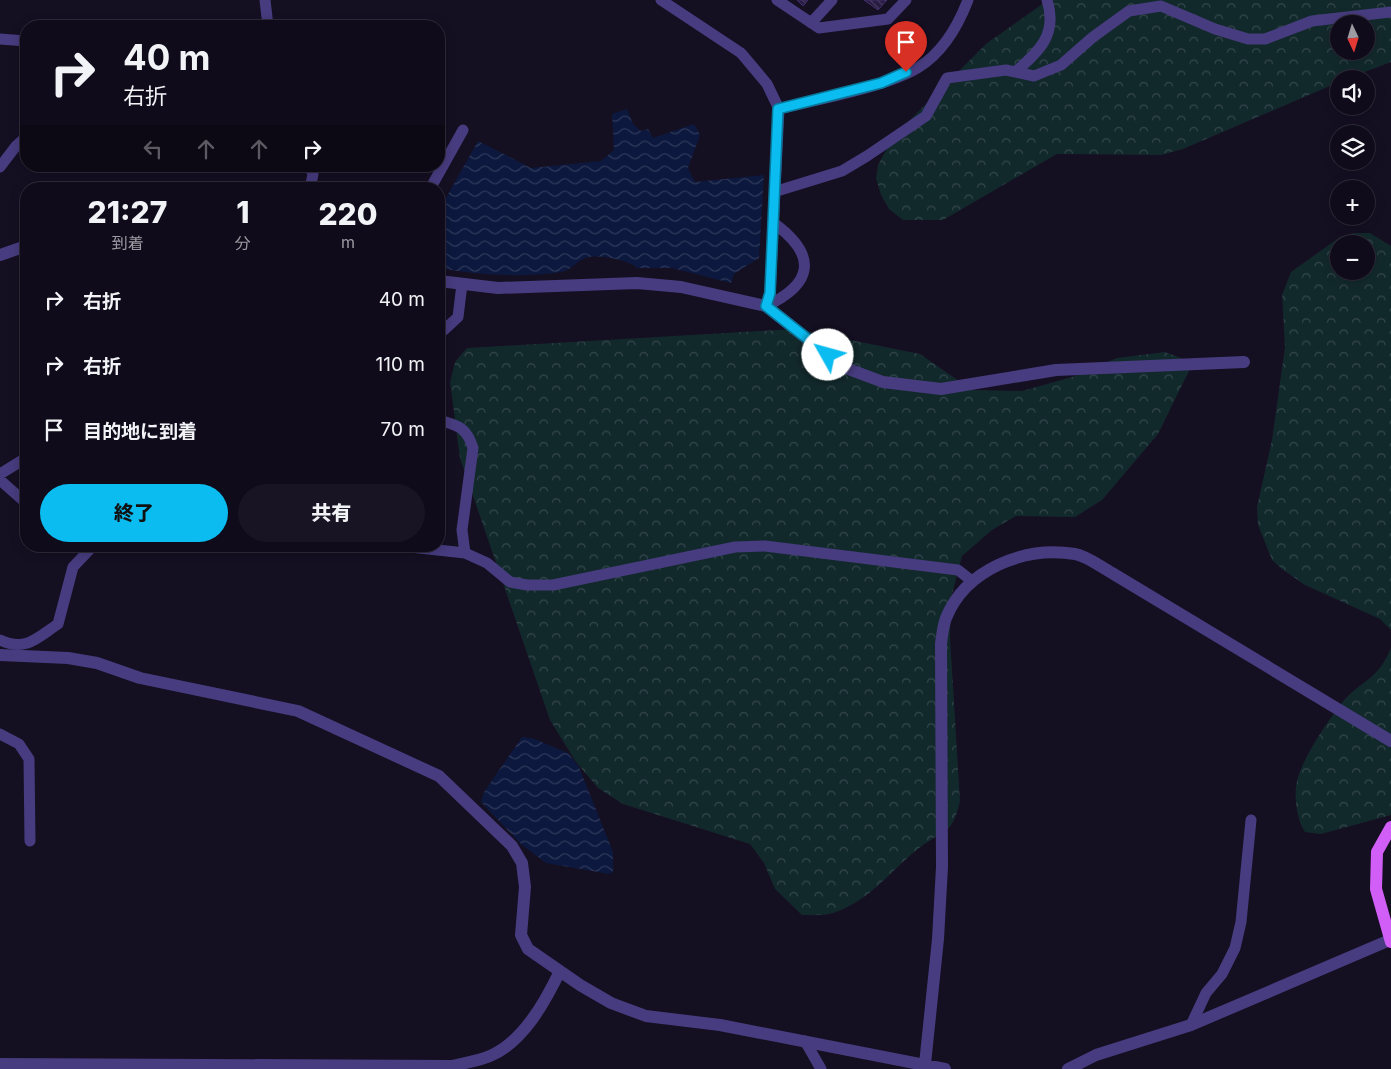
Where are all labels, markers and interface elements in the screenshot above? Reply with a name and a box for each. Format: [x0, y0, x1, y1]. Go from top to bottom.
north arrow [1330, 15, 1375, 60]
map controls [1330, 15, 1375, 280]
pin [885, 21, 927, 72]
icon: arrive [892, 28, 920, 56]
text: 40 m [123, 36, 211, 78]
icon: right [40, 40, 105, 105]
button: sound [1330, 70, 1375, 115]
text: 右折 [123, 83, 167, 109]
button: layers [1330, 125, 1375, 170]
icon: left [139, 135, 167, 163]
icon: ahead [192, 135, 220, 163]
icon: ahead [245, 135, 273, 163]
icon: right [298, 135, 326, 163]
button: + [1330, 180, 1375, 225]
text: 21:27 [88, 194, 167, 230]
text: 1 [236, 194, 249, 230]
text: 220 [318, 196, 377, 232]
text: m [341, 232, 355, 252]
text: 到着 [111, 233, 143, 253]
text: 分 [235, 233, 251, 253]
button: − [1330, 235, 1375, 280]
icon: right [40, 286, 68, 314]
text: 40 m [379, 288, 425, 311]
text: 右折 [83, 290, 121, 313]
position arrow [801, 328, 853, 380]
icon: right [40, 351, 68, 379]
text: 110 m [376, 353, 425, 376]
text: 右折 [83, 355, 121, 378]
icon: arrive [40, 416, 68, 444]
text: 70 m [381, 418, 425, 441]
text: 目的地に到着 [83, 420, 197, 443]
button: 終了 [40, 484, 228, 542]
button: 共有 [238, 484, 425, 542]

